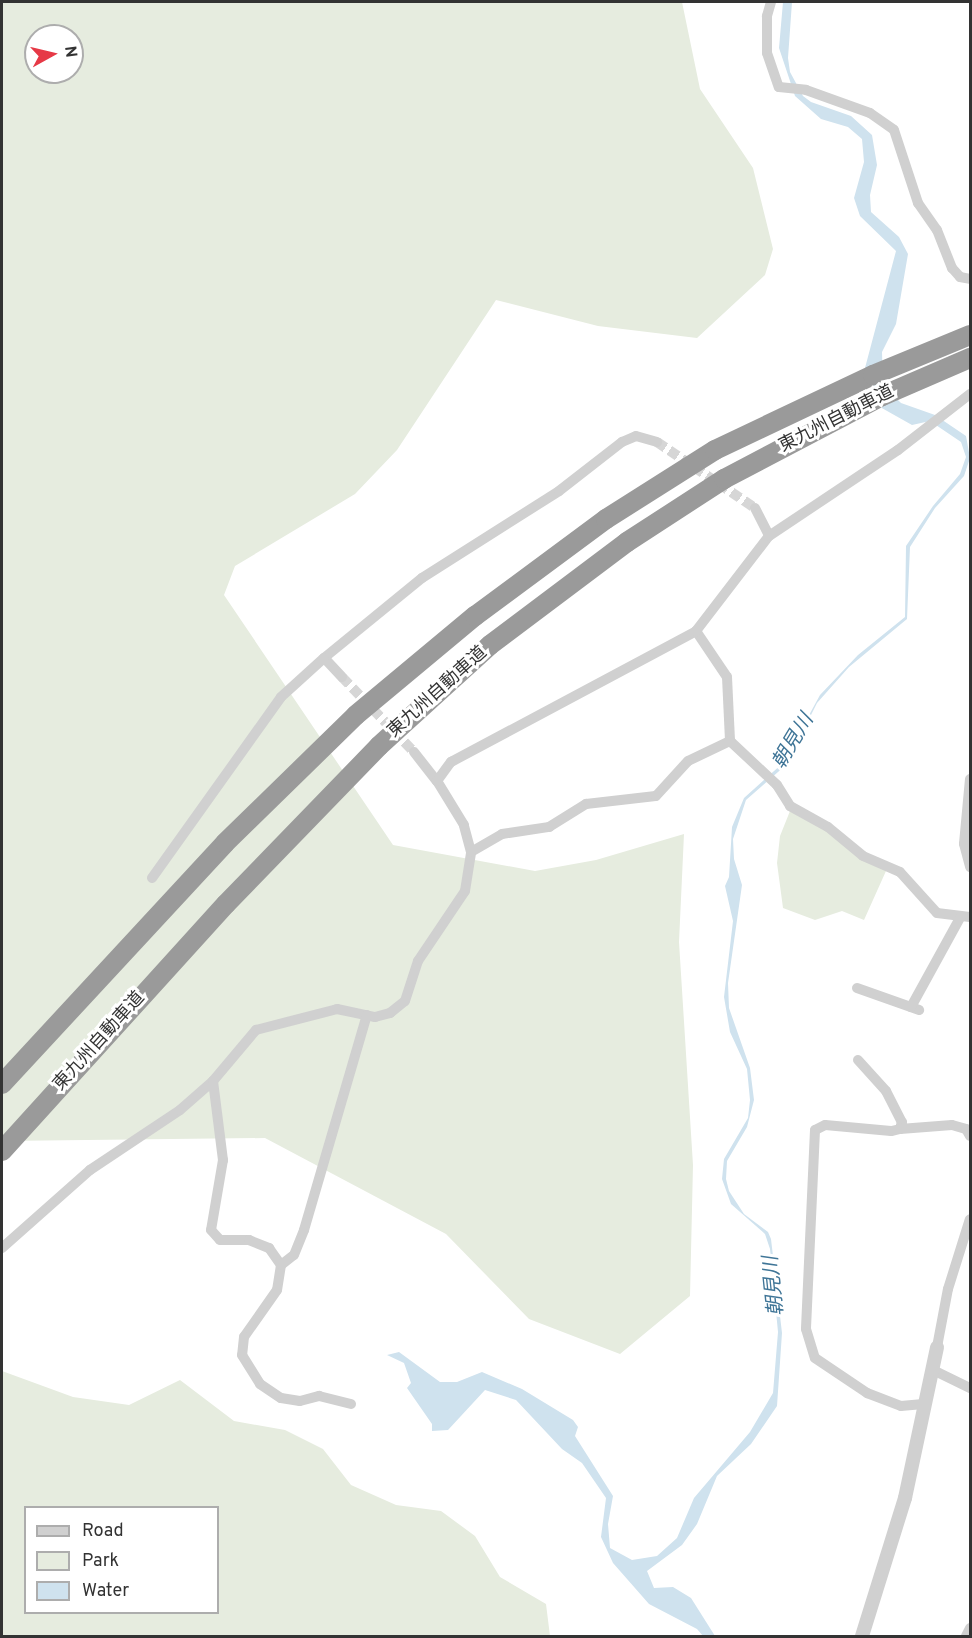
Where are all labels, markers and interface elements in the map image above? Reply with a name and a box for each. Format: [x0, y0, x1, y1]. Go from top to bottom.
north arrow [24, 24, 84, 84]
text: N [59, 45, 81, 59]
street label: 東九州自動車道 [776, 382, 898, 458]
street label: 東九州自動車道 [384, 643, 492, 743]
water label: 朝見川 [768, 710, 820, 774]
street label: 東九州自動車道 [50, 988, 150, 1096]
water label: 朝見川 [760, 1255, 790, 1317]
legend [24, 1506, 219, 1614]
text: Road [82, 1520, 124, 1543]
text: Park [82, 1550, 119, 1573]
text: Water [82, 1580, 129, 1603]

